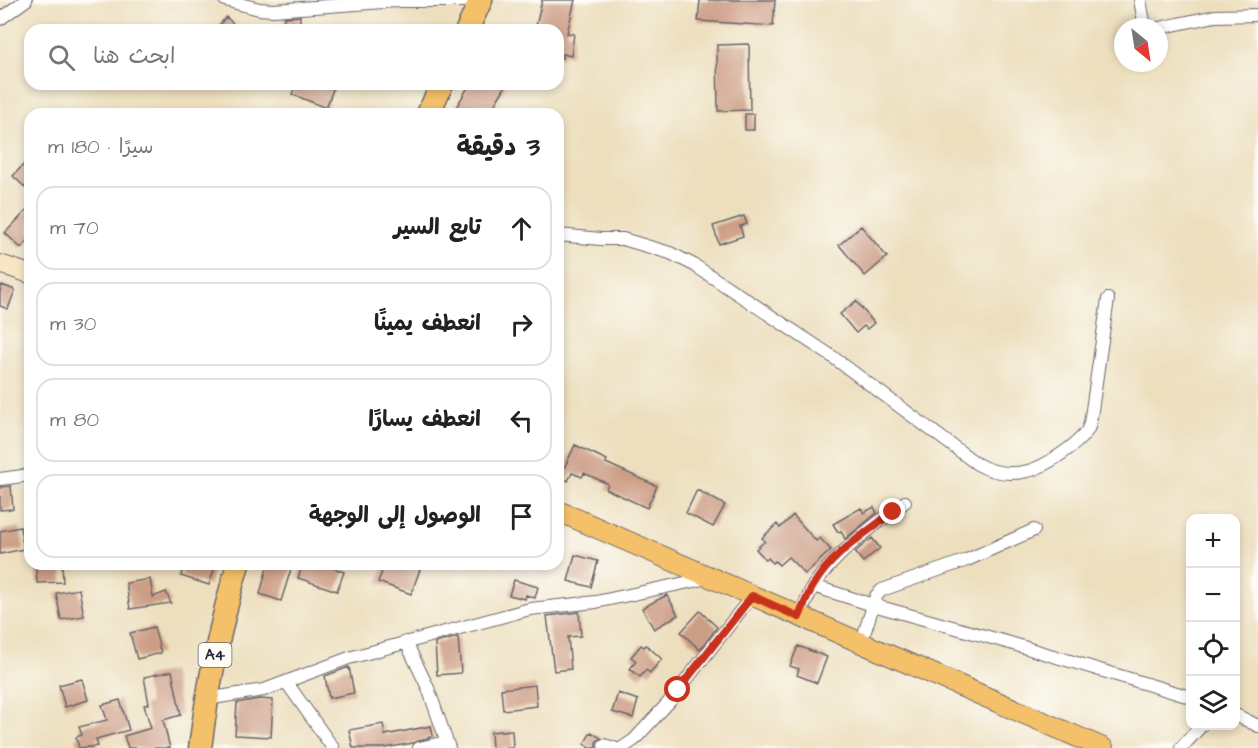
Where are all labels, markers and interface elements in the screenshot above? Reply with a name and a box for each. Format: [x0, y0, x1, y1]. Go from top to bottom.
north arrow [1114, 18, 1168, 72]
search box [24, 24, 564, 90]
icon: search [45, 41, 78, 74]
text: ابحث هنا [93, 41, 175, 72]
text: 3 دقيقة [456, 129, 540, 165]
text: سيرًا · 180 m [48, 133, 153, 161]
text: تابع السير [394, 212, 481, 243]
icon: ahead [505, 212, 538, 245]
text: 70 m [50, 214, 99, 242]
text: انعطف يمينًا [374, 308, 481, 339]
icon: right [505, 308, 538, 341]
text: 30 m [50, 310, 96, 338]
text: انعطف يسارًا [368, 404, 481, 435]
icon: left [505, 404, 538, 437]
text: 80 m [50, 406, 99, 434]
route end [879, 498, 905, 524]
text: الوصول إلى الوجهة [309, 500, 481, 531]
icon: arrive [505, 500, 538, 533]
map controls [1186, 514, 1240, 730]
button: + [1186, 514, 1240, 568]
button: − [1186, 568, 1240, 622]
button: locate [1186, 622, 1240, 676]
road number: A4 [198, 643, 232, 667]
route start [664, 676, 690, 702]
button: layers [1186, 676, 1240, 730]

